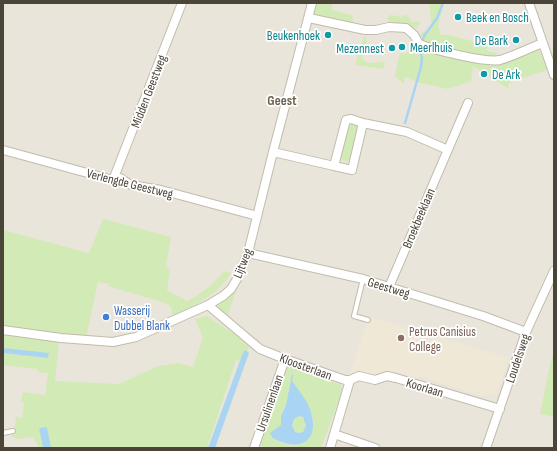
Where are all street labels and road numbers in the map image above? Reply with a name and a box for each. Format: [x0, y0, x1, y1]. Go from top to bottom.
street label: Midden Geestweg [128, 52, 170, 130]
street label: Verlengde Geestweg [85, 165, 175, 202]
street label: Broekbeeklaan [399, 186, 439, 251]
street label: Lijtweg [230, 246, 256, 281]
street label: Geestweg [366, 274, 412, 302]
street label: Loudelsweg [502, 332, 534, 385]
street label: Kloosterlaan [277, 350, 334, 384]
street label: Ursulinenlaan [253, 373, 287, 434]
street label: Koorlaan [404, 375, 445, 401]

